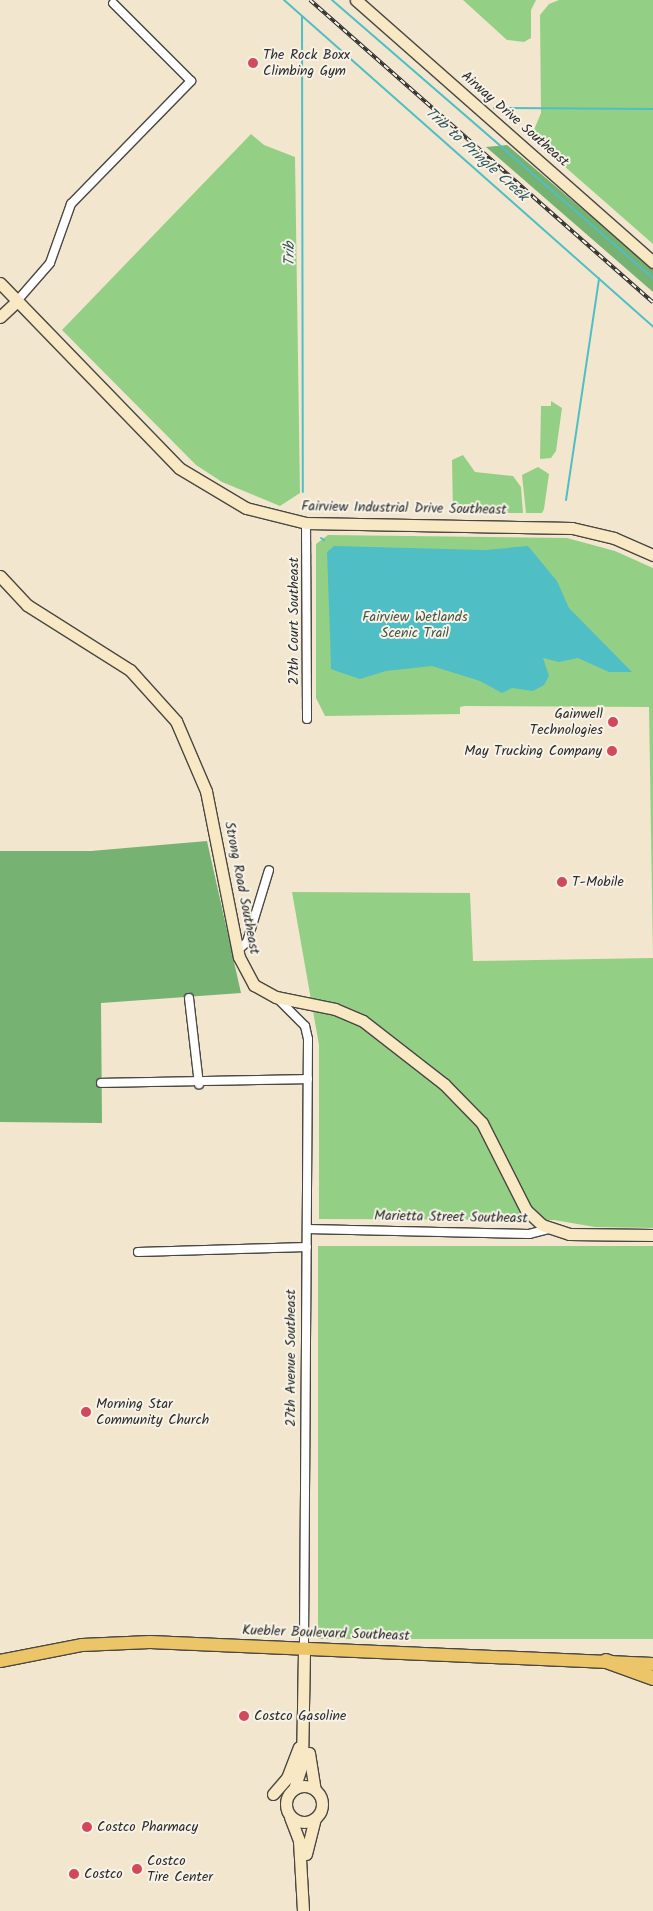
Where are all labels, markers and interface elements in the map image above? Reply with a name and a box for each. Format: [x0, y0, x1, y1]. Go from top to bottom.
place label: The Rock Boxx Climbing Gym [263, 47, 350, 80]
marker: The Rock Boxx Climbing Gym [247, 57, 259, 69]
street label: Airway Drive Southeast [458, 68, 572, 170]
water label: Trib to Pringle Creek [421, 104, 531, 206]
water label: Trib [282, 242, 300, 266]
street label: Fairview Industrial Drive Southeast [301, 498, 507, 518]
street label: 27th Court Southeast [286, 557, 302, 685]
park label: Fairview Wetlands Scenic Trail [362, 609, 468, 642]
place label: Gainwell Technologies [530, 706, 603, 739]
marker: Gainwell Technologies [607, 716, 619, 728]
place label: May Trucking Company [464, 743, 602, 759]
marker: May Trucking Company [606, 745, 618, 757]
street label: Strong Road Southeast [221, 820, 263, 956]
place label: T-Mobile [572, 874, 624, 890]
marker: T-Mobile [556, 876, 568, 888]
street label: Marietta Street Southeast [374, 1207, 528, 1227]
street label: 27th Avenue Southeast [283, 1289, 299, 1427]
place label: Morning Star Community Church [96, 1396, 209, 1428]
marker: Morning Star Community Church [80, 1406, 92, 1418]
street label: Kuebler Boulevard Southeast [242, 1622, 410, 1644]
place label: Costco Gasoline [254, 1708, 346, 1724]
marker: Costco Gasoline [238, 1710, 250, 1722]
place label: Costco Pharmacy [97, 1819, 198, 1835]
marker: Costco Pharmacy [81, 1821, 93, 1833]
place label: Costco Tire Center [147, 1853, 213, 1885]
marker: Costco Tire Center [131, 1863, 143, 1875]
place label: Costco [84, 1866, 123, 1882]
marker: Costco [68, 1868, 80, 1880]

